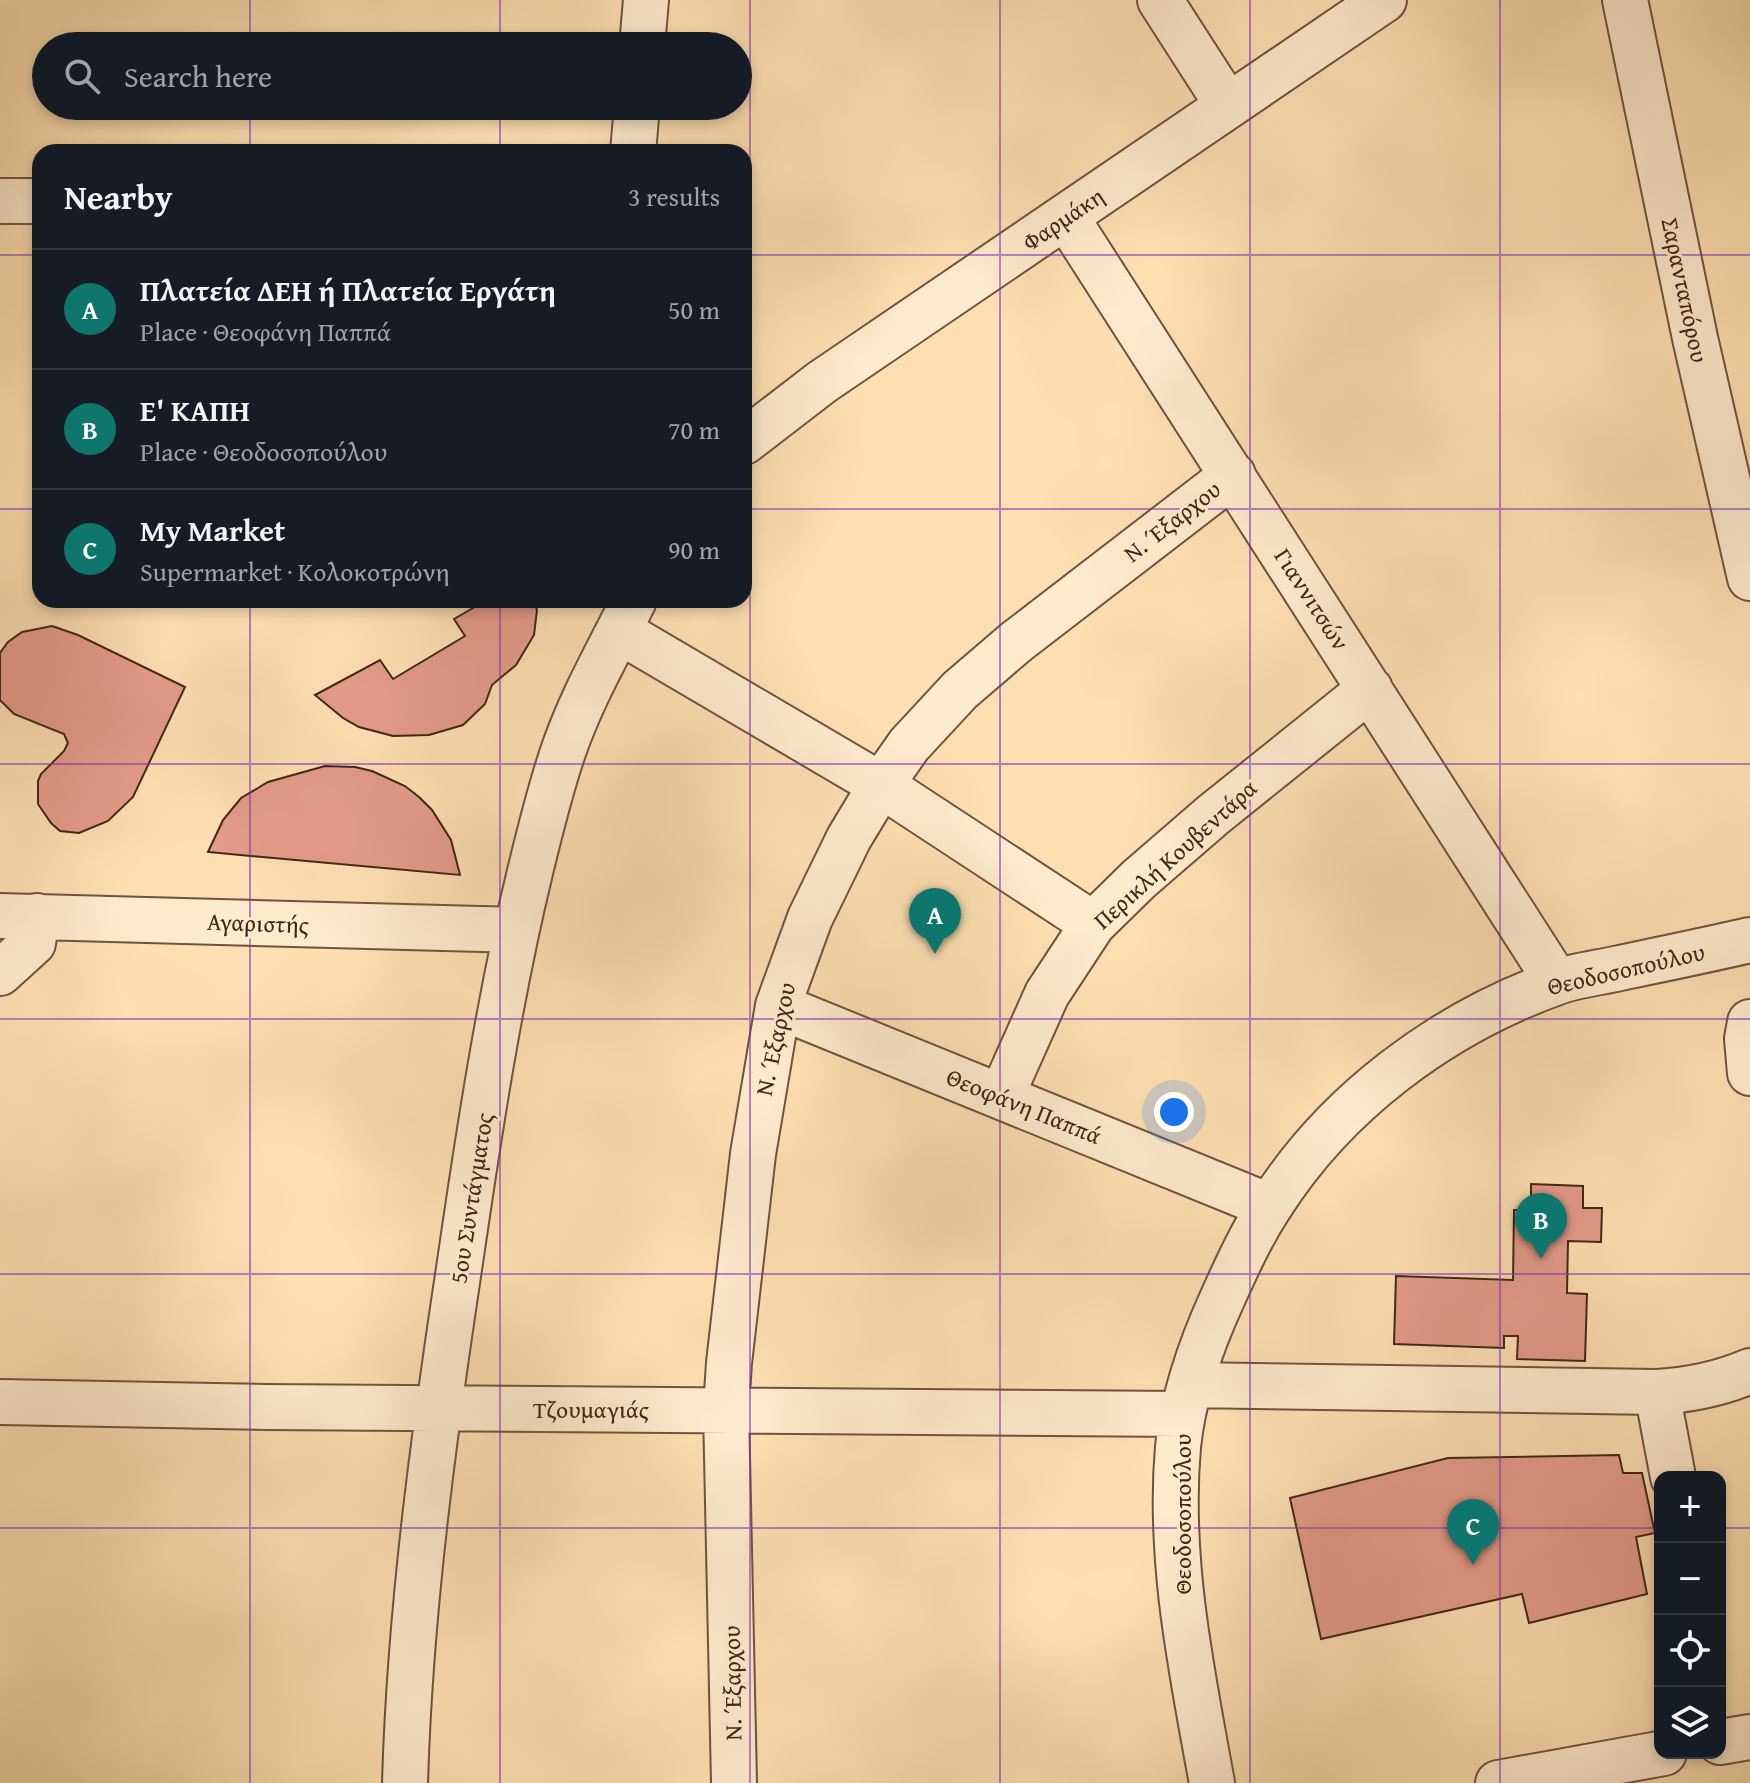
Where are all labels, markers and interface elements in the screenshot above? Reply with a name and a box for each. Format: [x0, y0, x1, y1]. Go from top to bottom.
search box [32, 32, 752, 120]
icon: search [60, 54, 104, 98]
text: Search here [124, 54, 272, 98]
text: Nearby [64, 172, 173, 221]
text: 3 results [628, 177, 720, 216]
street label: Φαρμάκη [1015, 179, 1111, 259]
street label: Σαρανταπόρου [1653, 214, 1717, 366]
text: Πλατεία ΔΕΗ ή Πλατεία Εργάτη [140, 268, 556, 312]
text: A [82, 290, 98, 329]
text: 50 m [668, 290, 720, 329]
text: Place · Θεοφάνη Παππά [140, 312, 391, 351]
text: Ε' ΚΑΠΗ [140, 388, 250, 432]
text: B [82, 410, 98, 449]
text: 70 m [668, 410, 720, 449]
text: Place · Θεοδοσοπούλου [140, 432, 387, 471]
street label: Ν. Έξαρχου [1116, 472, 1228, 570]
text: My Market [140, 508, 285, 552]
text: C [83, 530, 97, 569]
text: 90 m [668, 530, 720, 569]
street label: Γιαννιτσών [1266, 541, 1358, 657]
text: Supermarket · Κολοκοτρώνη [140, 552, 450, 591]
street label: Περικλή Κουβεντάρα [1085, 771, 1265, 937]
pin: A [909, 888, 961, 954]
street label: Αγαριστής [206, 904, 310, 942]
street label: Θεοδοσοπούλου [1544, 934, 1708, 1004]
street label: Ν. Έξαρχου [746, 979, 804, 1099]
street label: Θεοφάνη Παππά [941, 1059, 1107, 1153]
your location [1154, 1092, 1194, 1132]
street label: 5ου Συντάγματος [440, 1110, 502, 1286]
pin: B [1515, 1193, 1567, 1259]
street label: Τζουμαγιάς [533, 1392, 649, 1427]
street label: Θεοδοσοπούλου [1165, 1434, 1200, 1594]
map controls [1654, 1471, 1726, 1759]
button: + [1654, 1471, 1726, 1543]
pin: C [1447, 1499, 1499, 1565]
button: − [1654, 1543, 1726, 1615]
button: locate [1654, 1615, 1726, 1687]
street label: Ν. Έξαρχου [713, 1625, 751, 1741]
button: layers [1654, 1687, 1726, 1759]

